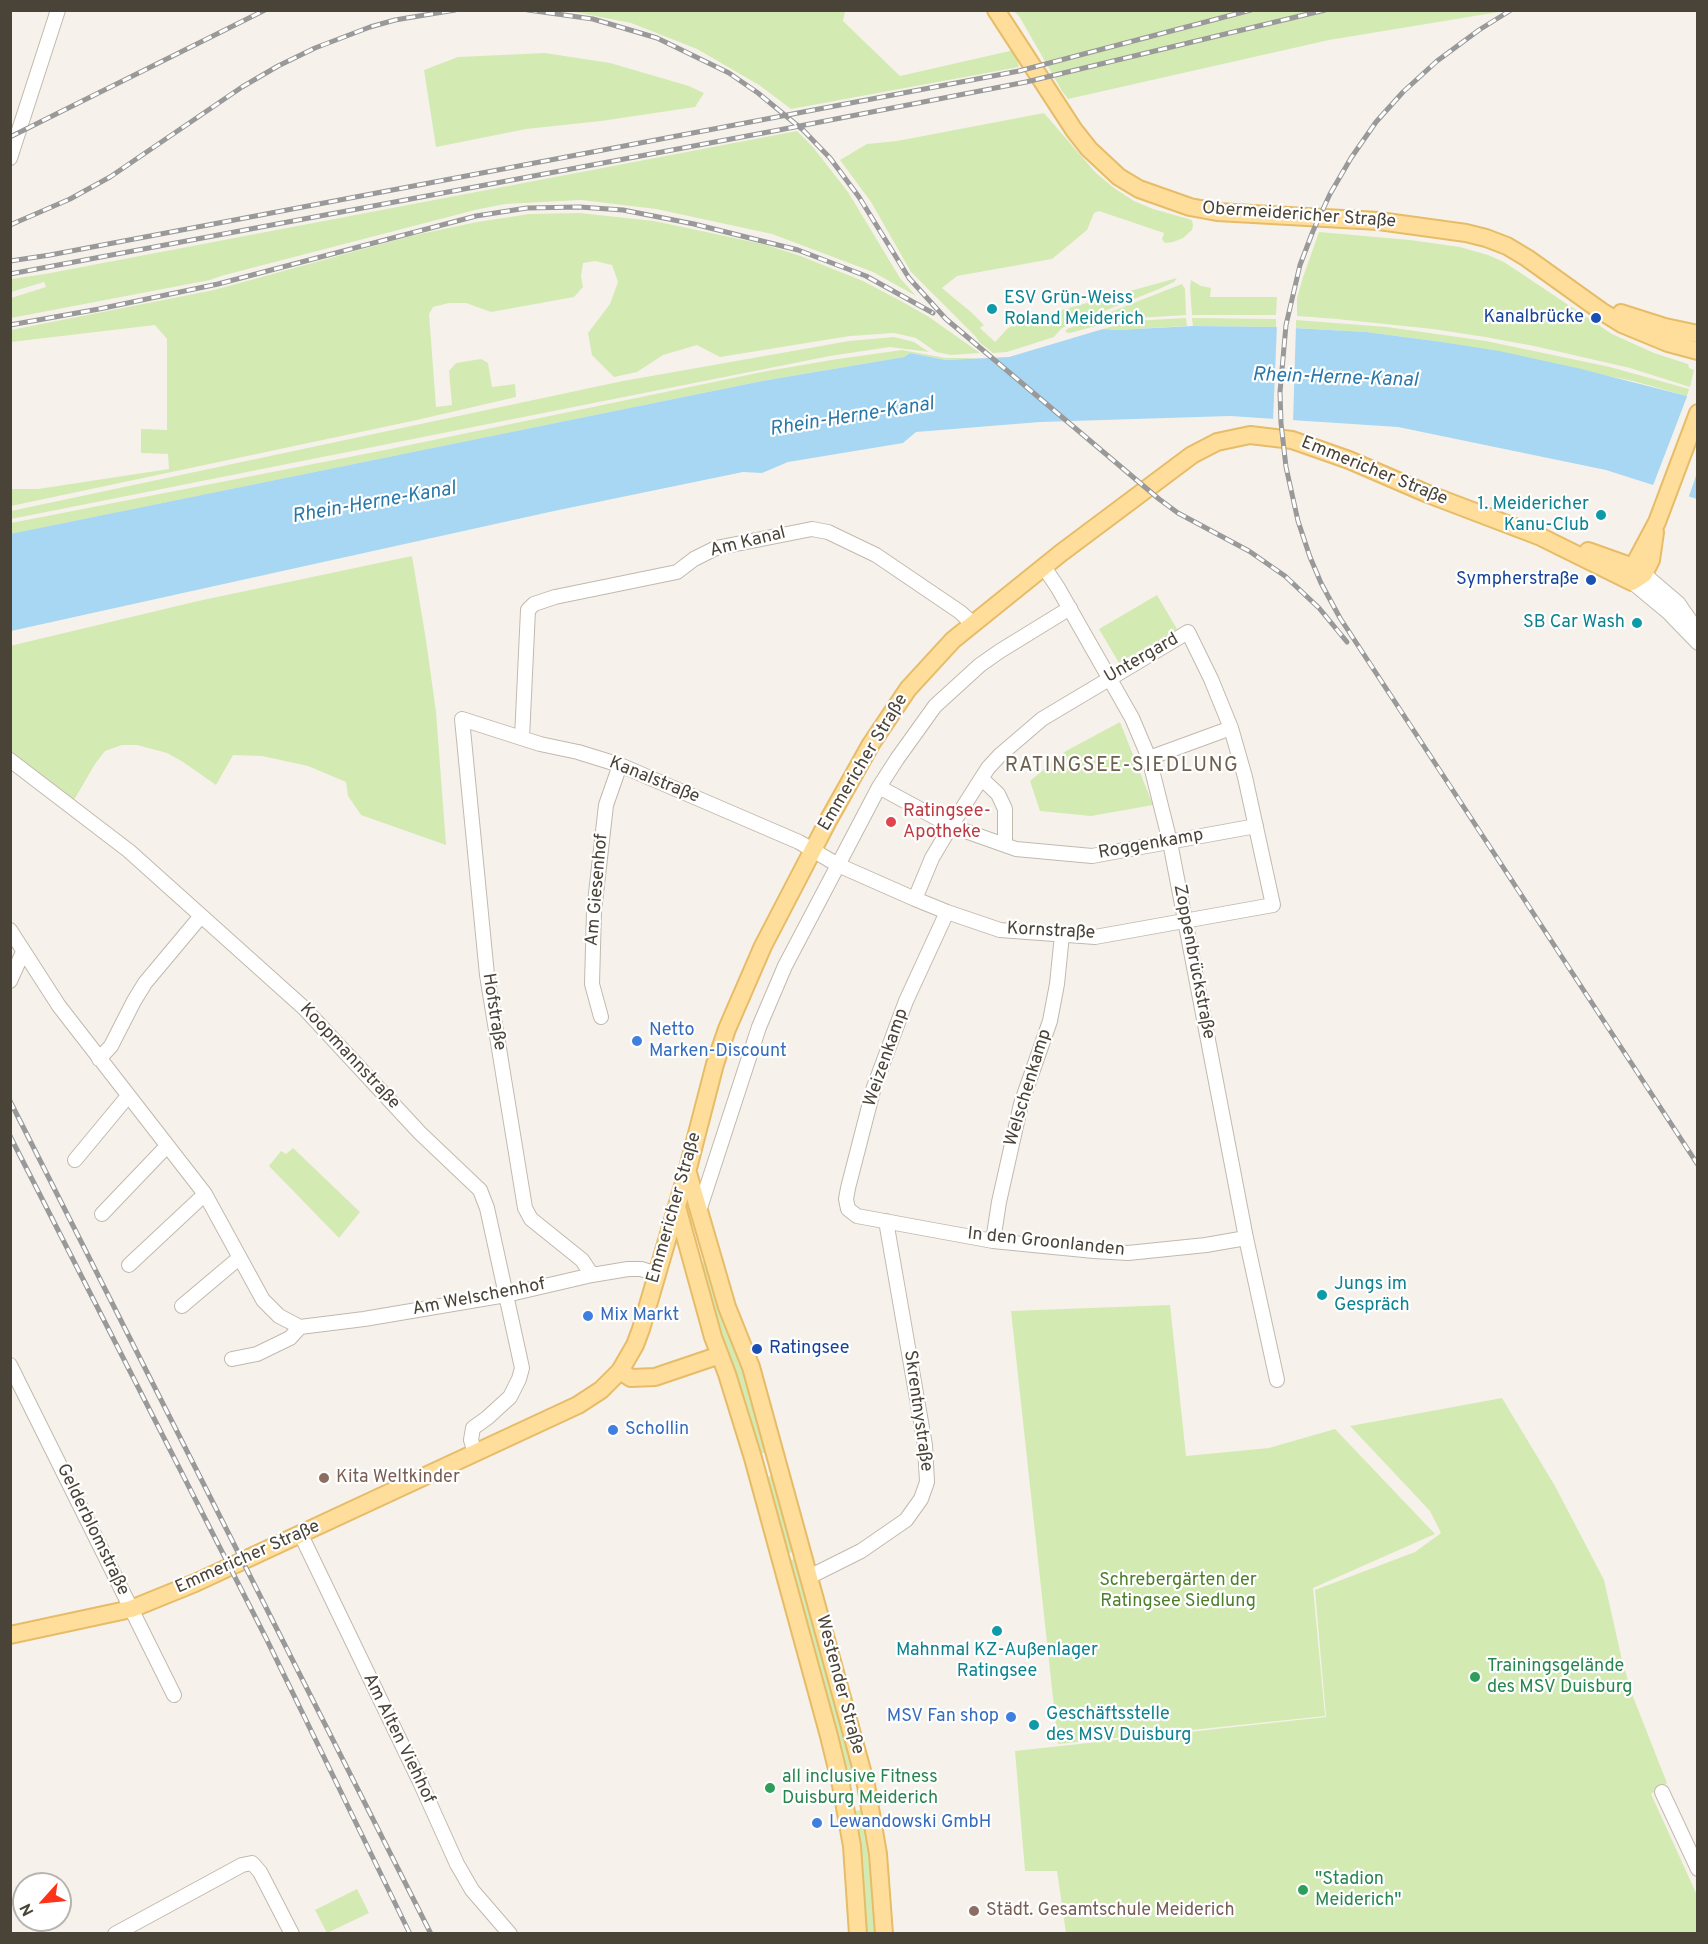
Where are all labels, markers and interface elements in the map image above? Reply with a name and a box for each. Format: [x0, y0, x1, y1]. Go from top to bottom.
street label: Obermeidericher Straße [1201, 198, 1397, 234]
place label: ESV Grün-Weiss Roland Meiderich [1004, 288, 1144, 330]
marker: ESV Grün-Weiss Roland Meiderich [985, 302, 999, 316]
place label: Kanalbrücke [1483, 307, 1584, 329]
marker: Kanalbrücke [1589, 311, 1603, 325]
water label: Rhein-Herne-Kanal [1252, 364, 1418, 394]
water label: Rhein-Herne-Kanal [768, 393, 936, 443]
street label: Emmericher Straße [1298, 433, 1450, 511]
water label: Rhein-Herne-Kanal [290, 478, 458, 530]
place label: 1. Meidericher Kanu-Club [1478, 494, 1589, 536]
marker: 1. Meidericher Kanu-Club [1594, 508, 1608, 522]
street label: Am Kanal [708, 523, 788, 563]
place label: Sympherstraße [1456, 569, 1579, 591]
marker: Sympherstraße [1584, 573, 1598, 587]
place label: SB Car Wash [1523, 612, 1625, 634]
marker: SB Car Wash [1630, 616, 1644, 630]
street label: Untergard [1101, 629, 1183, 689]
street label: Emmericher Straße [815, 691, 913, 835]
street label: Kanalstraße [606, 753, 702, 809]
district label: RATINGSEE-SIEDLUNG [1005, 755, 1239, 779]
place label: Ratingsee- Apotheke [903, 801, 991, 844]
marker: Ratingsee- Apotheke [884, 815, 898, 829]
street label: Roggenkamp [1097, 825, 1205, 865]
street label: Am Giesenhof [582, 833, 614, 947]
street label: Zoppenbrückstraße [1167, 883, 1219, 1041]
street label: Kornstraße [1006, 919, 1096, 945]
street label: Hofstraße [476, 972, 510, 1052]
street label: Koopmannstraße [294, 999, 404, 1115]
street label: Weizenkamp [860, 1006, 914, 1110]
place label: Netto Marken-Discount [649, 1020, 787, 1062]
street label: Welschenkamp [1001, 1027, 1057, 1149]
marker: Netto Marken-Discount [630, 1034, 644, 1048]
street label: Emmericher Straße [643, 1130, 707, 1286]
street label: In den Groonlanden [966, 1224, 1126, 1262]
place label: Jungs im Gespräch [1334, 1274, 1410, 1316]
street label: Am Welschenhof [411, 1275, 547, 1321]
marker: Jungs im Gespräch [1315, 1288, 1329, 1302]
place label: Mix Markt [600, 1305, 679, 1327]
marker: Mix Markt [581, 1309, 595, 1323]
place label: Ratingsee [769, 1338, 849, 1360]
marker: Ratingsee [750, 1342, 764, 1356]
street label: Skrentnystraße [898, 1349, 936, 1473]
place label: Schollin [625, 1419, 689, 1441]
marker: Schollin [606, 1423, 620, 1437]
street label: Gelderblomstraße [51, 1461, 133, 1599]
place label: Kita Weltkinder [336, 1467, 460, 1489]
marker: Kita Weltkinder [317, 1471, 331, 1485]
street label: Emmericher Straße [172, 1516, 324, 1600]
park label: Schrebergärten der Ratingsee Siedlung [1099, 1570, 1257, 1612]
street label: Westender Straße [810, 1613, 868, 1757]
marker: Mahnmal KZ-Außenlager Ratingsee [990, 1624, 1004, 1638]
place label: Mahnmal KZ-Außenlager Ratingsee [896, 1640, 1098, 1682]
place label: Trainingsgelände des MSV Duisburg [1487, 1656, 1632, 1698]
street label: Am Alten Viehhof [357, 1670, 439, 1808]
marker: Trainingsgelände des MSV Duisburg [1468, 1670, 1482, 1684]
place label: Geschäftsstelle des MSV Duisburg [1046, 1704, 1191, 1746]
place label: MSV Fan shop [887, 1706, 999, 1728]
marker: MSV Fan shop [1004, 1710, 1018, 1724]
marker: Geschäftsstelle des MSV Duisburg [1027, 1718, 1041, 1732]
place label: all inclusive Fitness Duisburg Meiderich [782, 1767, 938, 1810]
marker: all inclusive Fitness Duisburg Meiderich [763, 1781, 777, 1795]
place label: Lewandowski GmbH [829, 1812, 991, 1834]
marker: Lewandowski GmbH [810, 1816, 824, 1830]
place label: "Stadion Meiderich" [1315, 1869, 1402, 1912]
north arrow [12, 1872, 72, 1932]
marker: "Stadion Meiderich" [1296, 1883, 1310, 1897]
text: N [16, 1900, 39, 1919]
place label: Städt. Gesamtschule Meiderich [986, 1900, 1235, 1922]
marker: Städt. Gesamtschule Meiderich [967, 1904, 981, 1918]

